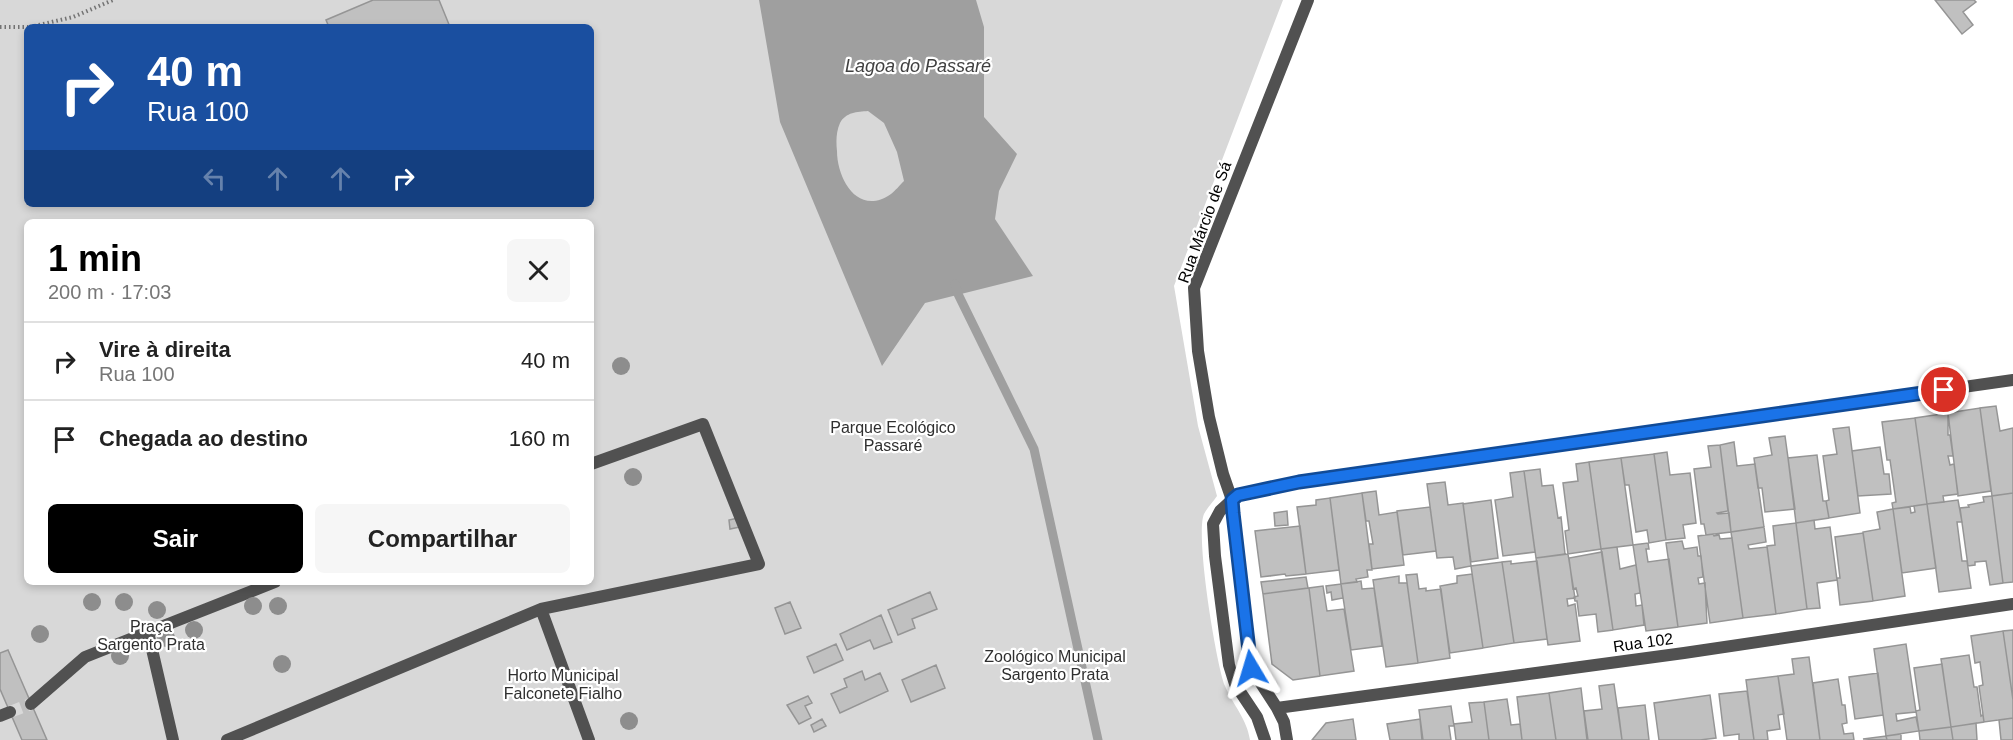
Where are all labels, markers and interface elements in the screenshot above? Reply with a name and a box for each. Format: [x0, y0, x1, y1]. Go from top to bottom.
icon: right [48, 48, 126, 126]
text: 40 m [147, 48, 243, 95]
water label: Lagoa do Passaré [845, 56, 991, 76]
text: Rua 100 [147, 97, 249, 127]
street label: Rua Márcio de Sá [1175, 159, 1234, 285]
icon: left [198, 162, 231, 195]
icon: ahead [261, 162, 294, 195]
icon: ahead [324, 162, 357, 195]
icon: right [387, 162, 420, 195]
text: 1 min [48, 238, 142, 279]
button: close [507, 239, 570, 302]
text: 200 m · 17:03 [48, 281, 171, 303]
text: Vire à direita [99, 337, 231, 362]
icon: right [48, 345, 81, 378]
text: 40 m [521, 348, 570, 373]
text: Rua 100 [99, 363, 175, 385]
pin [1918, 364, 1969, 415]
icon: arrive [1927, 373, 1960, 406]
park label: Parque Ecológico Passaré [830, 419, 956, 454]
icon: arrive [48, 423, 81, 456]
text: Chegada ao destino [99, 426, 308, 451]
text: 160 m [509, 426, 570, 451]
button: Sair [48, 504, 303, 573]
button: Compartilhar [315, 504, 570, 573]
park label: Praça Sargento Prata [97, 618, 205, 653]
street label: Rua 102 [1612, 630, 1674, 655]
position arrow [1219, 636, 1283, 700]
park label: Zoológico Municipal Sargento Prata [984, 648, 1126, 683]
park label: Horto Municipal Falconete Fialho [504, 667, 622, 702]

